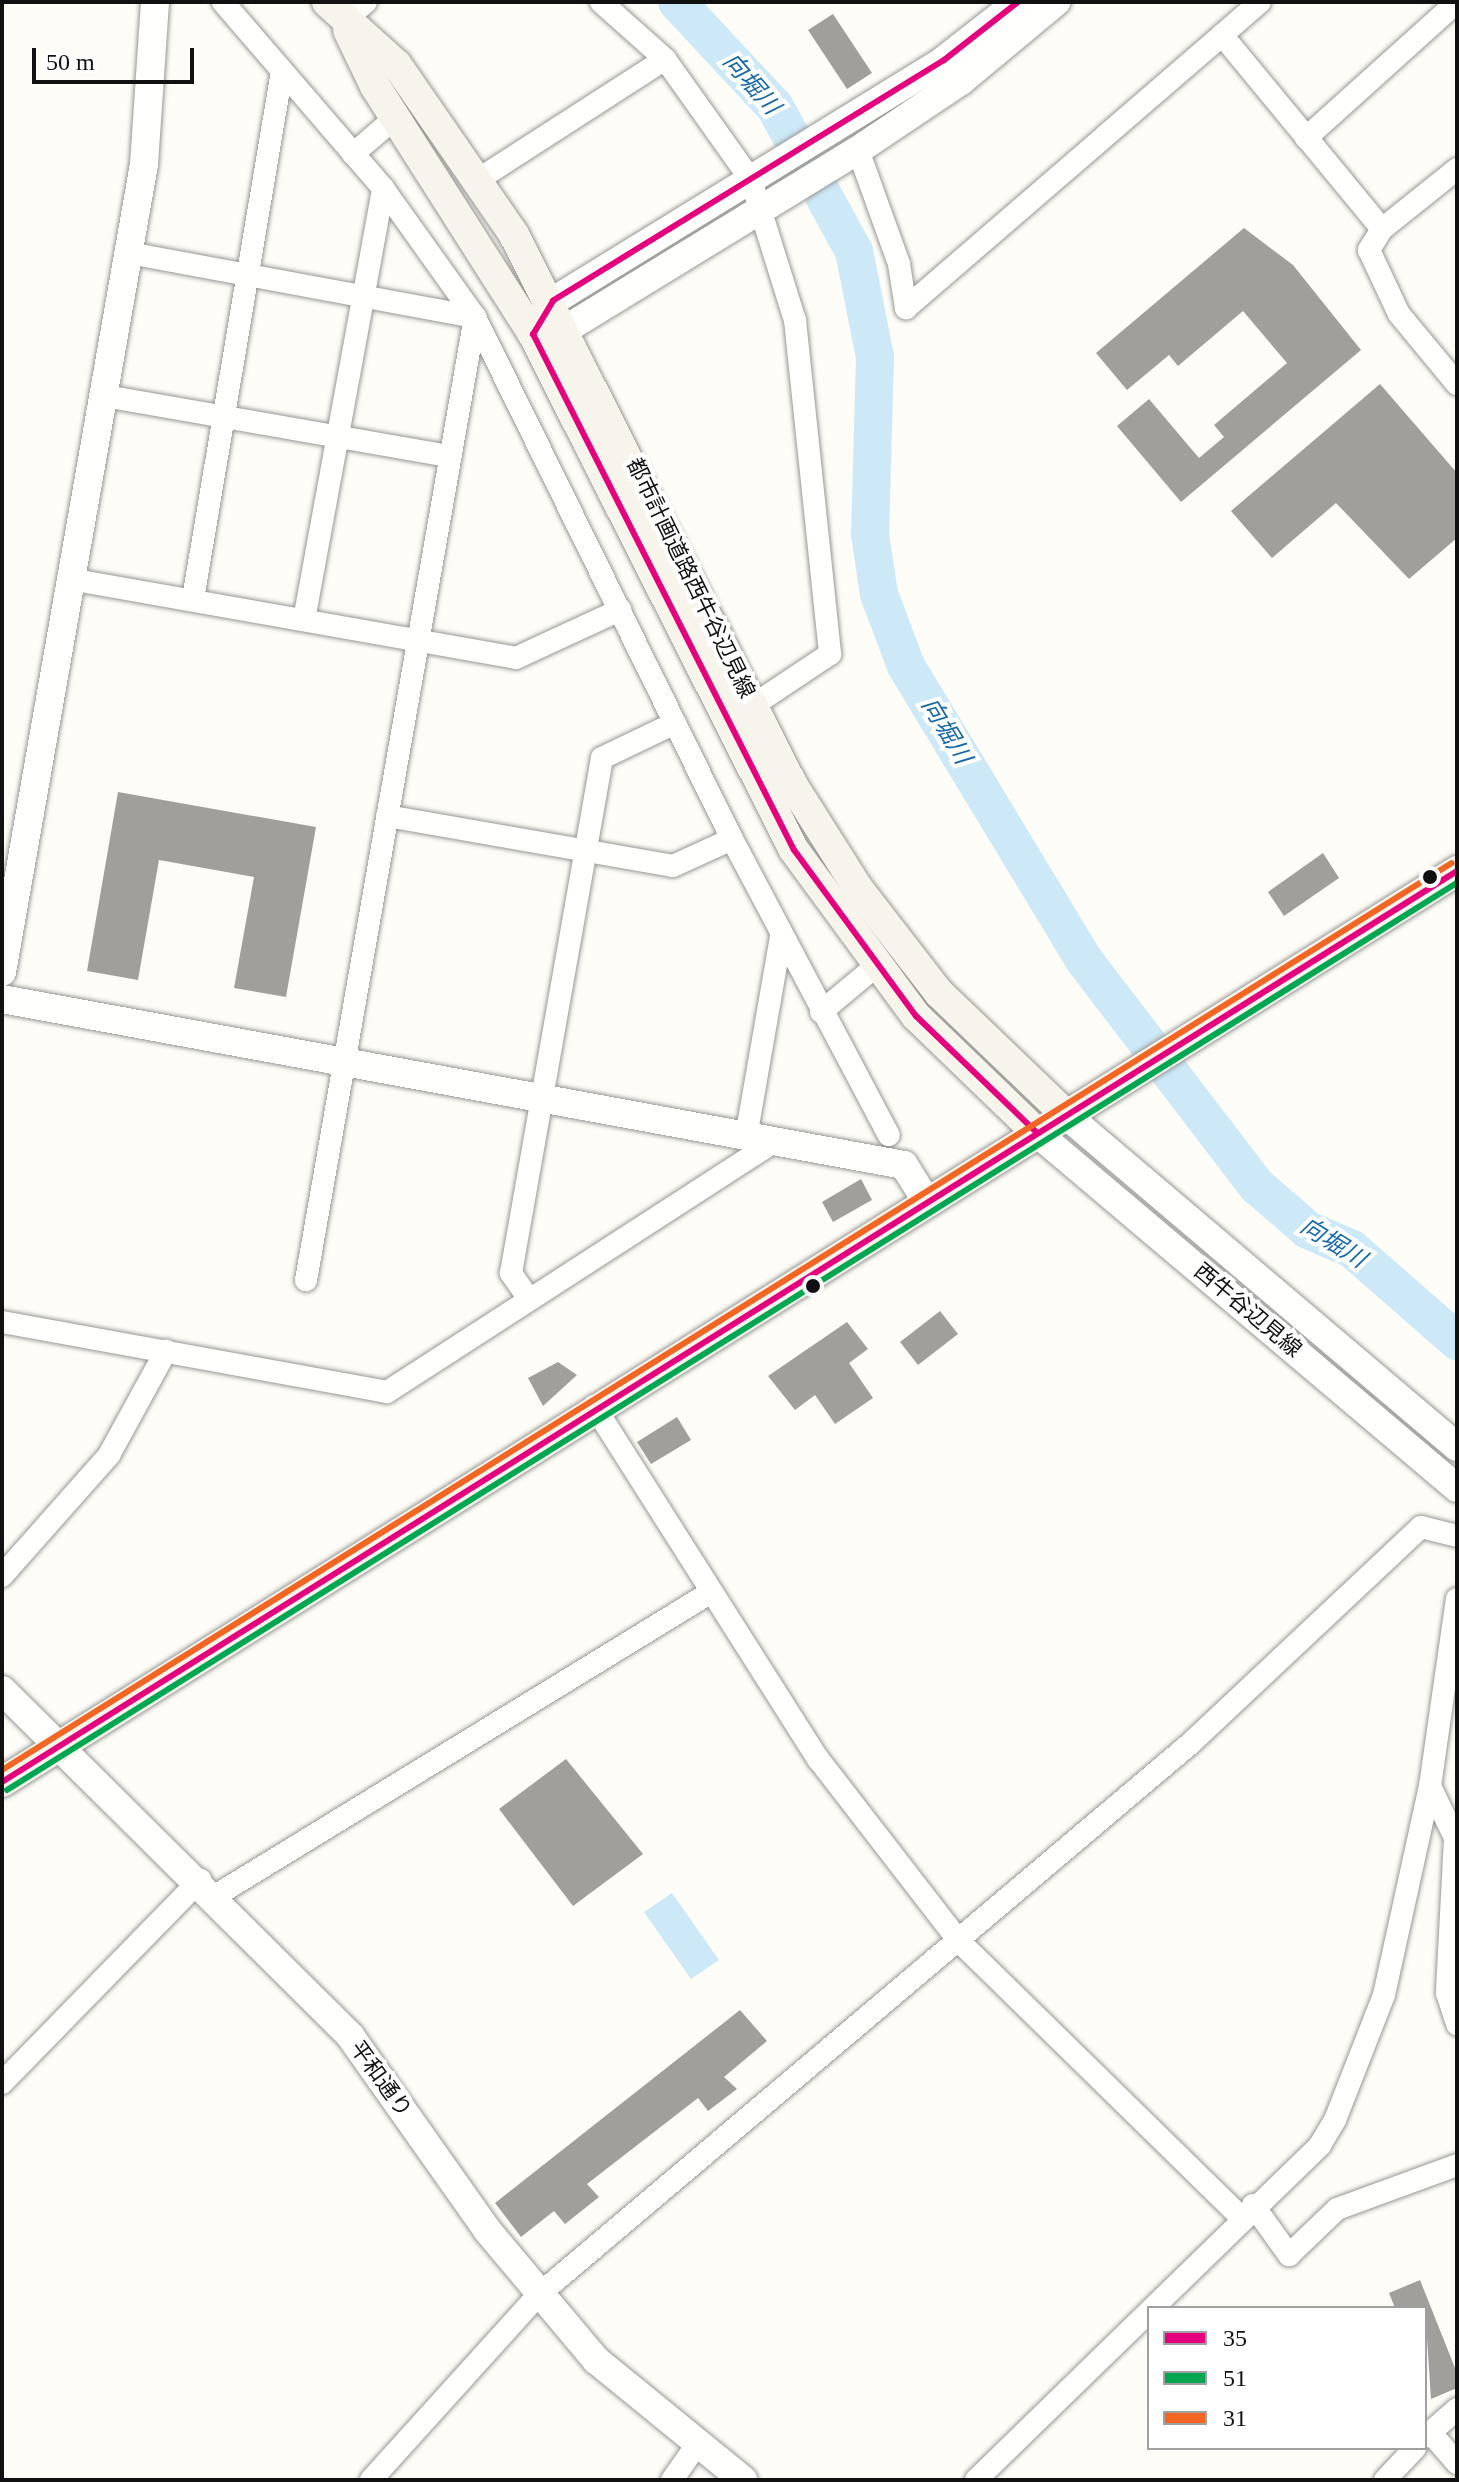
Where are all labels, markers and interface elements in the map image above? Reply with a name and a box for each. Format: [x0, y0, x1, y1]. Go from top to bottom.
scale bar [36, 32, 198, 82]
water label: 向堀川 [717, 47, 785, 121]
text: 50 m [46, 49, 95, 75]
street label: 都市計画道路西牛谷辺見線 [621, 454, 761, 702]
water label: 向堀川 [915, 693, 977, 769]
unlabelled marker [1422, 869, 1438, 885]
water label: 向堀川 [1295, 1212, 1371, 1274]
street label: 西牛谷辺見線 [1189, 1257, 1307, 1363]
unlabelled marker [805, 1278, 821, 1294]
street label: 平和通り [344, 2036, 418, 2122]
legend [1147, 2306, 1427, 2450]
text: 35 [1223, 2325, 1247, 2351]
text: 51 [1223, 2365, 1247, 2391]
text: 31 [1223, 2405, 1247, 2431]

